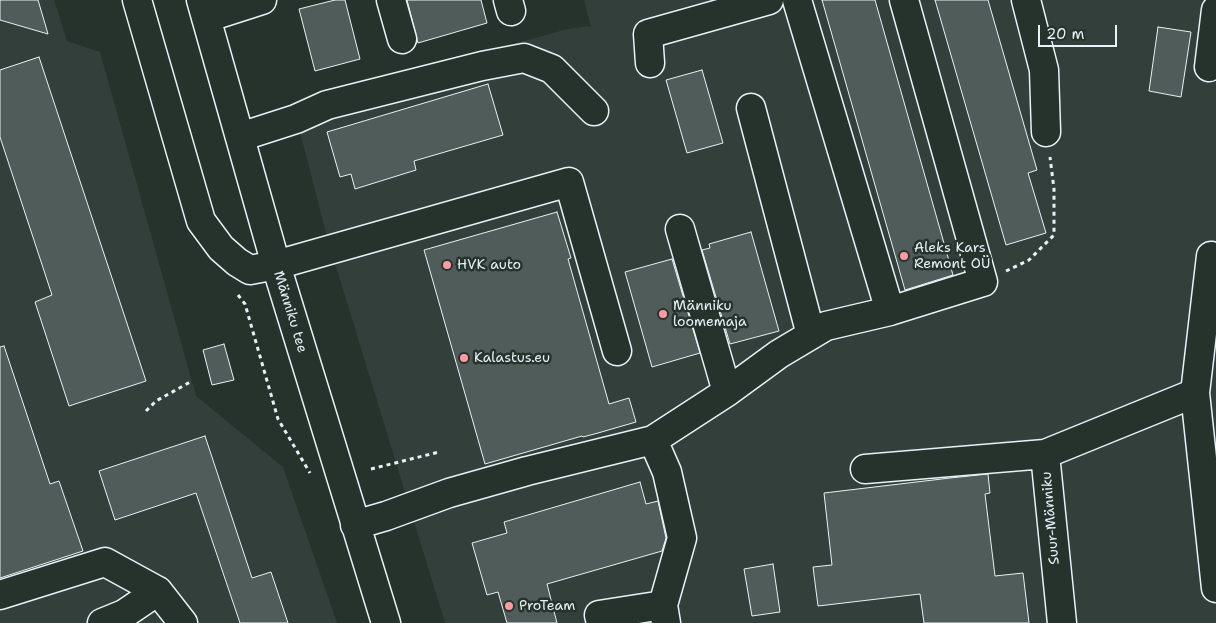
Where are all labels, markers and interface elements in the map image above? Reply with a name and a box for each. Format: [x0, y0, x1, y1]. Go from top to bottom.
scale bar [1041, 15, 1120, 47]
text: 20 m [1046, 24, 1085, 44]
place label: Aleks Kars Remont OÜ [914, 240, 990, 272]
marker: Aleks Kars Remont OÜ [898, 250, 910, 262]
place label: HVK auto [457, 257, 521, 273]
marker: HVK auto [441, 259, 453, 271]
street label: Männiku tee [270, 269, 310, 355]
place label: Männiku loomemaja [673, 298, 747, 331]
marker: Männiku loomemaja [657, 308, 669, 320]
place label: Kalastus.eu [474, 350, 550, 366]
marker: Kalastus.eu [458, 352, 470, 364]
street label: Suur-Männiku [1039, 471, 1063, 565]
place label: ProTeam [519, 598, 575, 614]
marker: ProTeam [503, 600, 515, 612]

